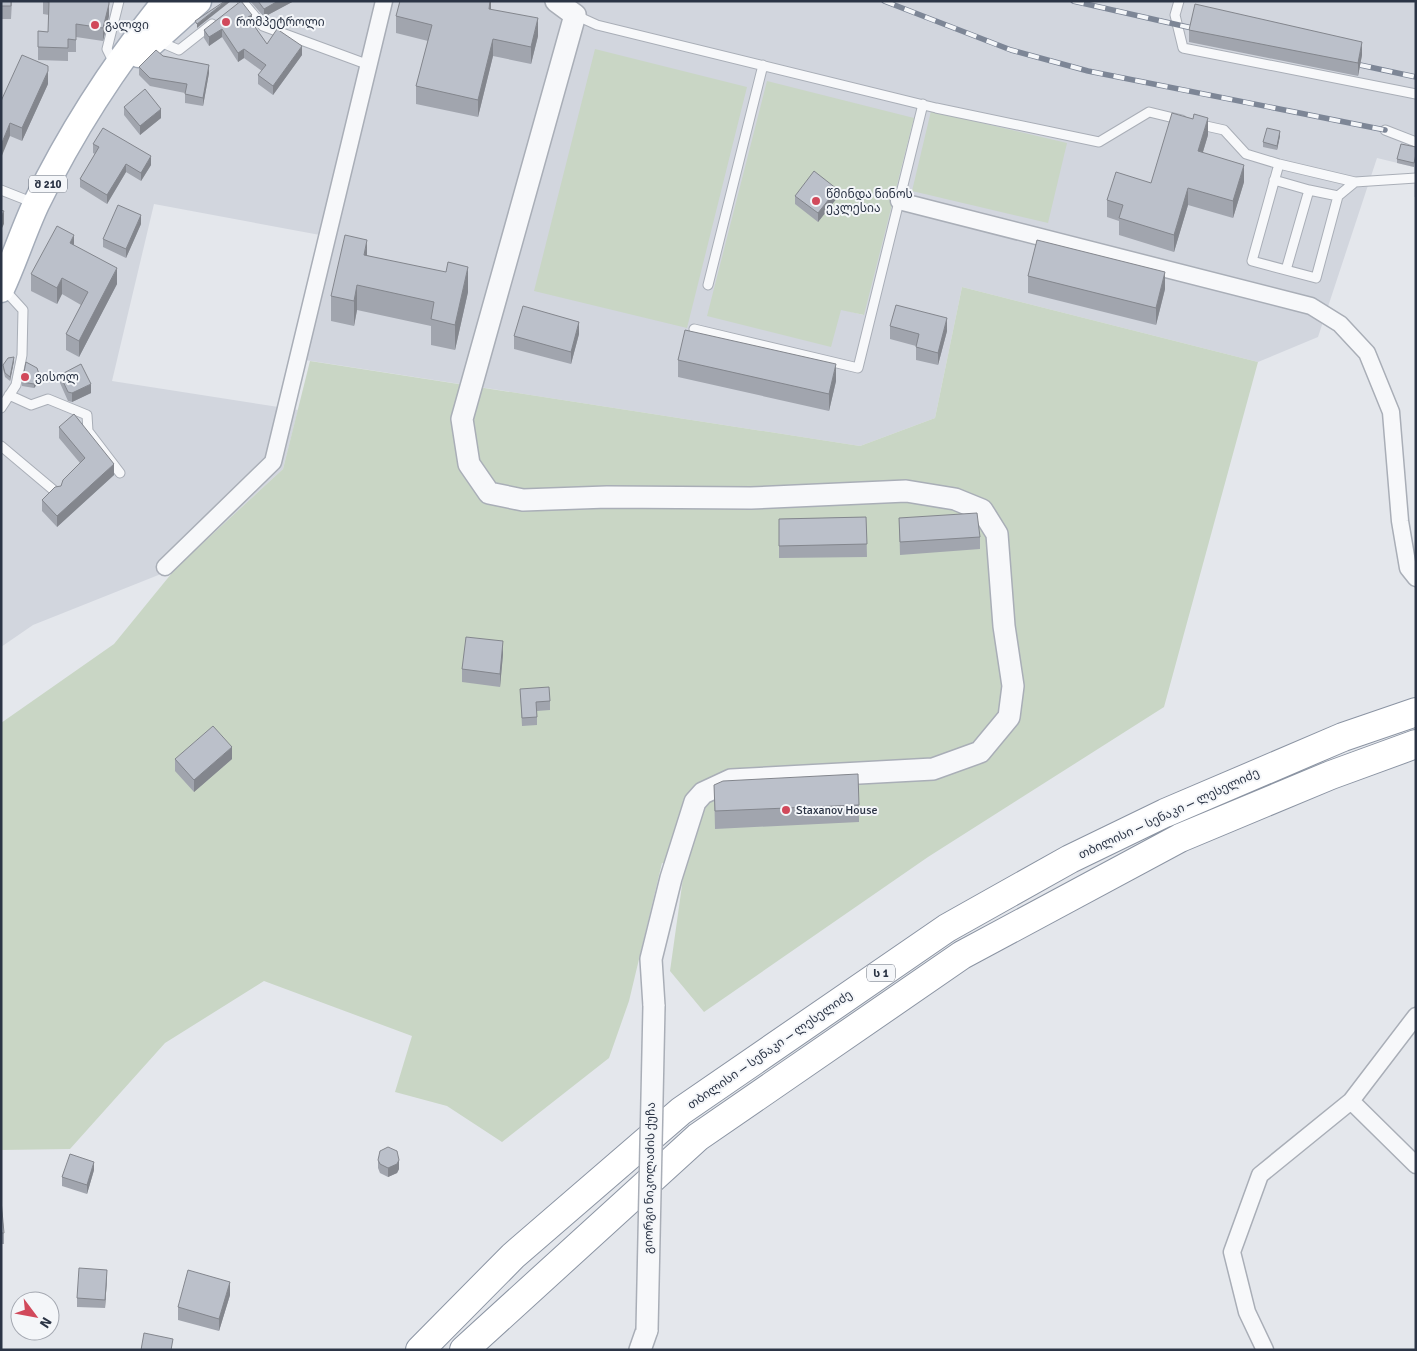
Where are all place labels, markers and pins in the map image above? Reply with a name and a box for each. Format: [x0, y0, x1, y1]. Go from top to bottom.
place label: რომპეტროლი [236, 15, 325, 30]
marker: რომპეტროლი [220, 16, 232, 28]
place label: გალფი [105, 18, 149, 33]
marker: გალფი [89, 19, 101, 31]
place label: წმინდა ნინოს ეკლესია [826, 187, 913, 216]
marker: წმინდა ნინოს ეკლესია [810, 195, 822, 207]
place label: ვისოლ [35, 370, 79, 385]
marker: ვისოლ [19, 371, 31, 383]
place label: Staxanov House [796, 803, 877, 818]
marker: Staxanov House [780, 804, 792, 816]

